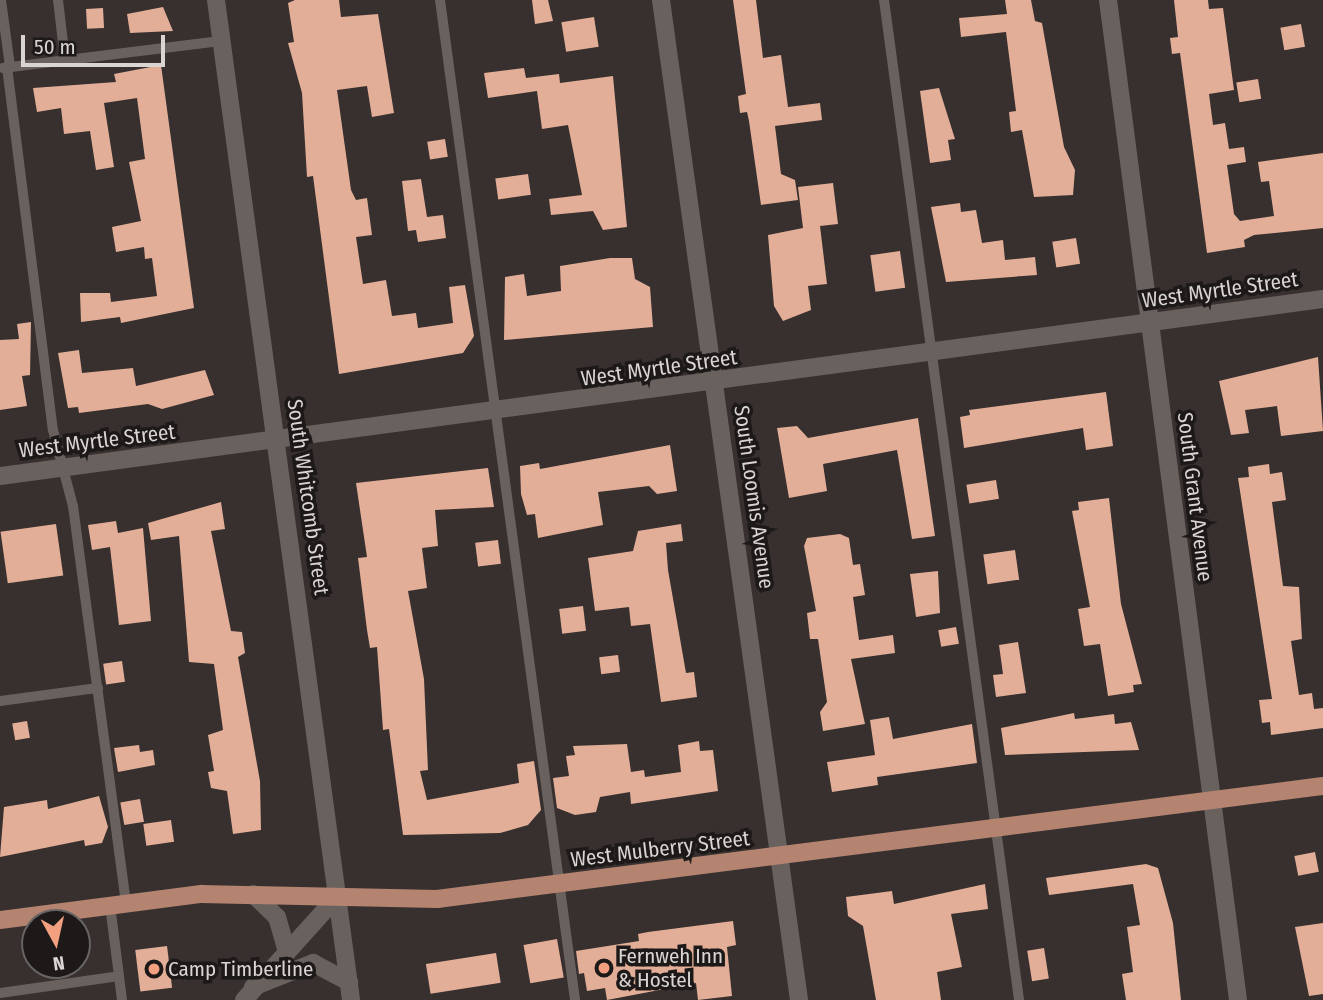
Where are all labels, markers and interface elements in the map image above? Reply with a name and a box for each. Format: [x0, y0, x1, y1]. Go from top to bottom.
scale bar [24, 21, 168, 65]
text: 50 m [34, 34, 76, 60]
street label: West Myrtle Street [1140, 267, 1300, 313]
street label: West Myrtle Street [579, 345, 739, 391]
street label: South Whitcomb Street [282, 397, 334, 597]
street label: South Loomis Avenue [729, 404, 779, 590]
street label: South Grant Avenue [1172, 411, 1218, 583]
street label: West Myrtle Street [17, 419, 177, 463]
street label: West Mulberry Street [569, 826, 751, 872]
north arrow [21, 909, 91, 979]
place label: Fernweh Inn & Hostel [618, 943, 723, 993]
text: N [51, 951, 66, 975]
place label: Camp Timberline [168, 956, 313, 982]
marker: Fernweh Inn & Hostel [596, 960, 612, 976]
marker: Camp Timberline [146, 961, 162, 977]

